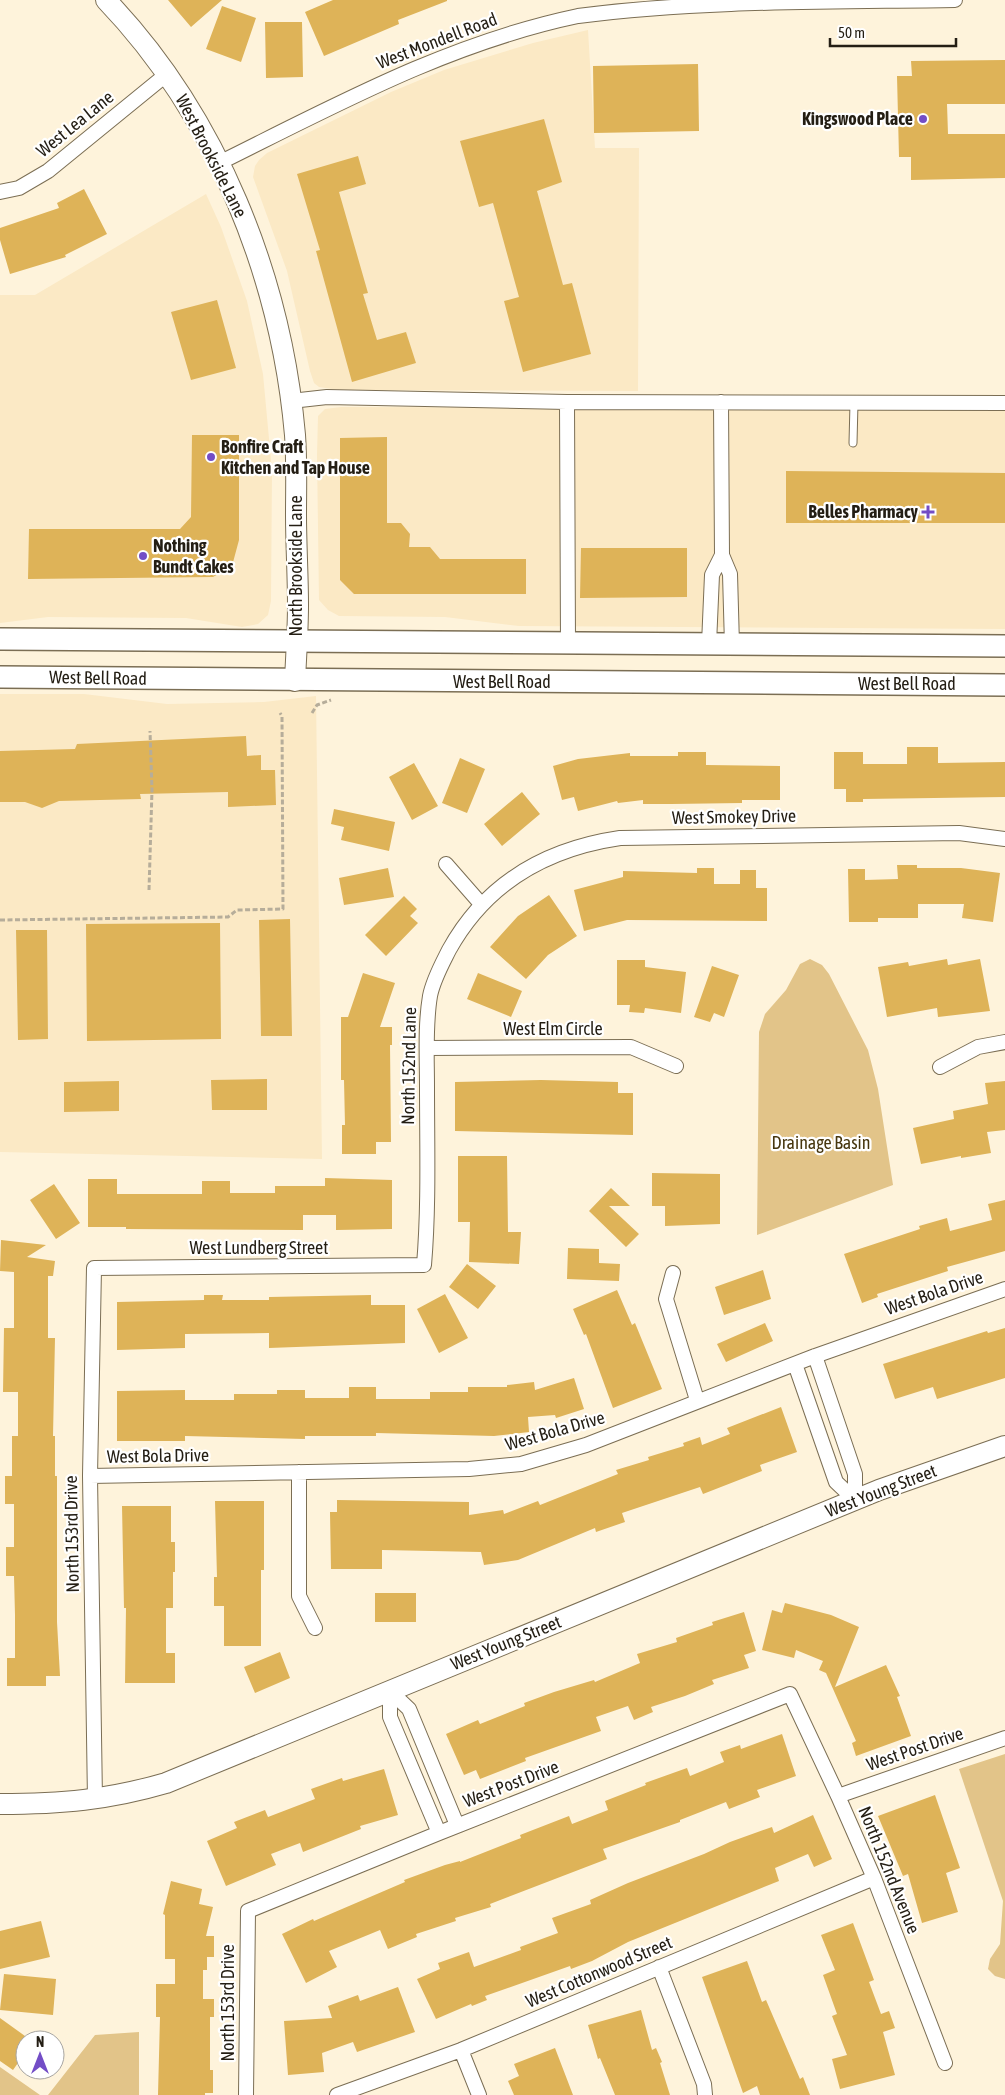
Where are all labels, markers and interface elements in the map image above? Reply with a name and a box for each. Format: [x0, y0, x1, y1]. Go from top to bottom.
street label: West Mondell Road [374, 8, 500, 73]
scale bar [830, 15, 956, 47]
text: 50 m [838, 24, 865, 41]
street label: West Lea Lane [32, 86, 117, 161]
street label: West Brookside Lane [171, 91, 252, 221]
place label: Kingswood Place [802, 108, 913, 129]
marker: Kingswood Place [917, 113, 929, 125]
place label: Bonfire Craft Kitchen and Tap House [221, 436, 370, 478]
marker: Bonfire Craft Kitchen and Tap House [205, 451, 217, 463]
street label: North Brookside Lane [285, 495, 306, 637]
place label: Belles Pharmacy [808, 501, 919, 522]
marker: Belles Pharmacy [922, 506, 934, 518]
place label: Nothing Bundt Cakes [153, 535, 234, 577]
marker: Nothing Bundt Cakes [137, 550, 149, 562]
street label: West Bell Road [49, 666, 147, 689]
street label: West Bell Road [453, 671, 551, 692]
street label: West Bell Road [858, 673, 956, 694]
street label: West Smokey Drive [672, 805, 796, 828]
street label: North 152nd Lane [397, 1007, 420, 1125]
street label: West Elm Circle [503, 1018, 603, 1039]
park label: Drainage Basin [772, 1132, 870, 1153]
street label: West Lundberg Street [190, 1237, 328, 1258]
street label: West Bola Drive [882, 1266, 986, 1319]
street label: West Bola Drive [503, 1406, 607, 1455]
street label: West Bola Drive [107, 1444, 209, 1467]
street label: West Young Street [822, 1460, 939, 1521]
street label: North 153rd Drive [60, 1475, 83, 1593]
street label: West Young Street [448, 1611, 564, 1674]
street label: West Post Drive [864, 1722, 966, 1775]
street label: West Post Drive [460, 1756, 562, 1811]
street label: North 152nd Avenue [854, 1803, 925, 1937]
street label: West Cottonwood Street [523, 1931, 675, 2012]
street label: North 153rd Drive [217, 1944, 238, 2062]
north arrow [15, 2030, 65, 2080]
text: N [36, 2034, 44, 2050]

